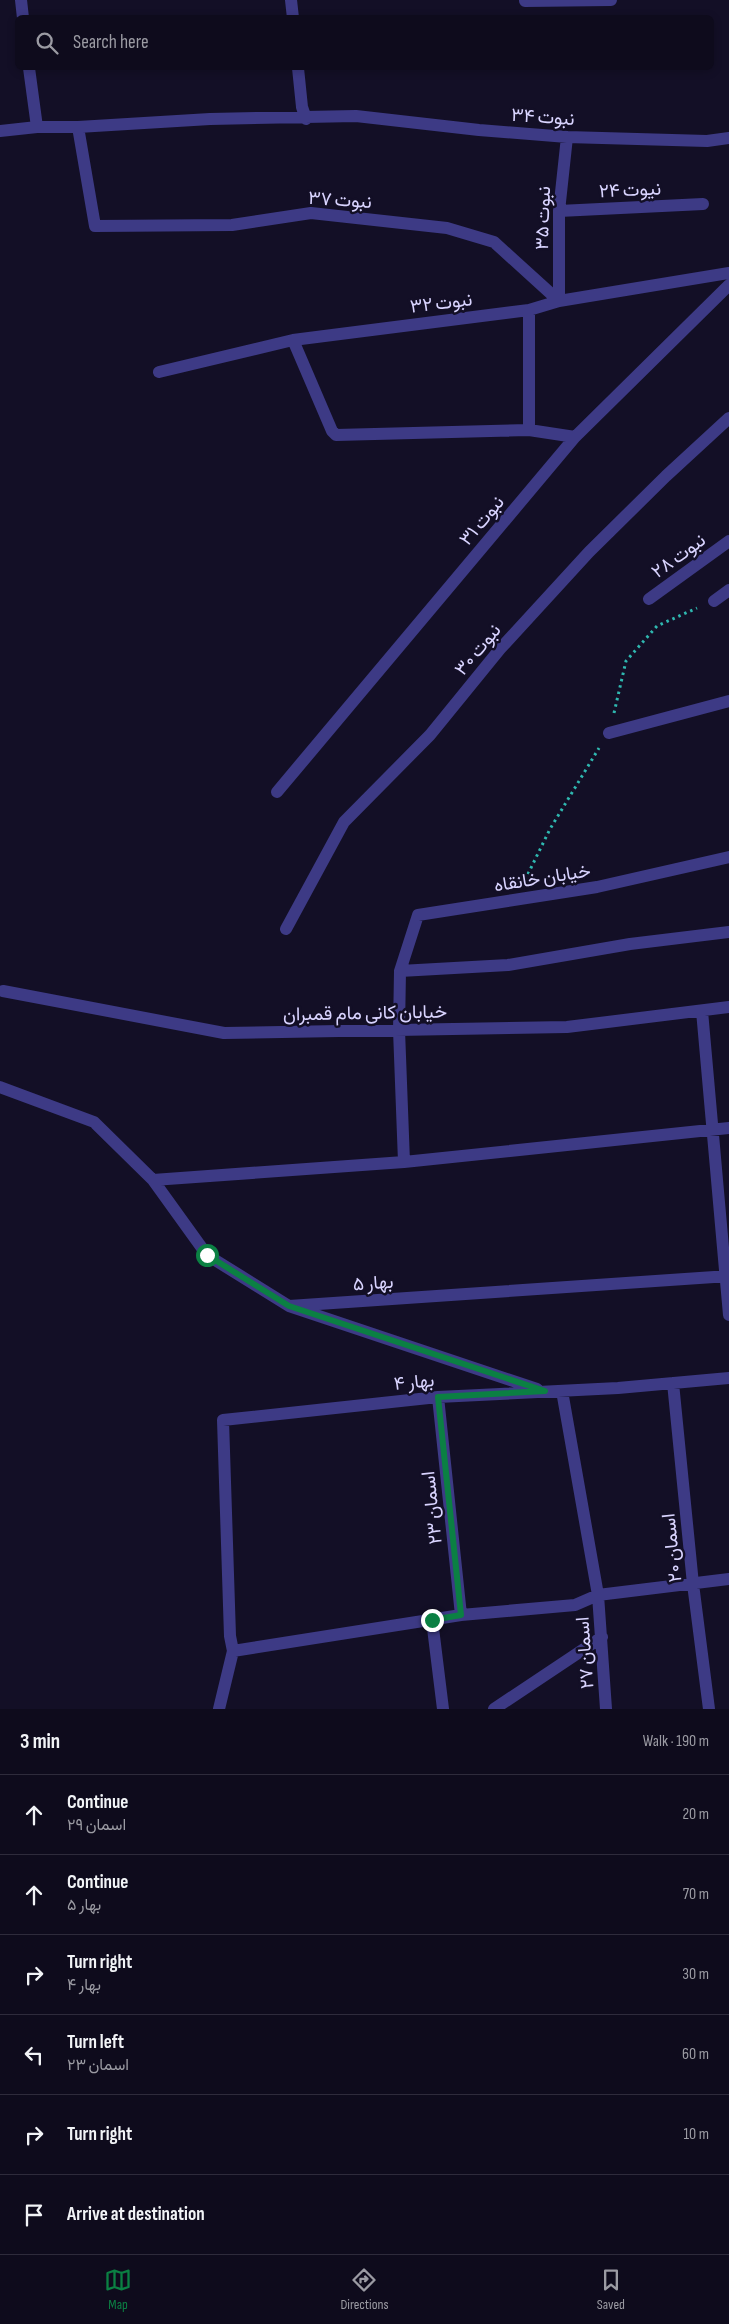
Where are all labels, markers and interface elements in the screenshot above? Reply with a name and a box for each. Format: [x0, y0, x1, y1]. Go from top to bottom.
search box [15, 15, 714, 70]
icon: search [33, 29, 61, 57]
text: Search here [73, 31, 149, 54]
street label: نبوت ۳۴ [510, 104, 575, 131]
street label: نیوت ۲۴ [598, 177, 662, 204]
street label: نبوت ۳۵ [531, 186, 556, 250]
street label: نبوت ۳۷ [307, 187, 373, 214]
street label: نبوت ۳۲ [409, 288, 474, 319]
street label: نبوت ۳۱ [455, 491, 510, 551]
street label: نبوت ۲۸ [647, 529, 710, 584]
street label: نبوت ۳۰ [450, 619, 506, 681]
street label: خیابان خانقاه [492, 860, 592, 897]
street label: خیابان کانی مام قمبران [283, 1001, 447, 1026]
route start [196, 1244, 219, 1267]
street label: بهار ۵ [352, 1271, 394, 1296]
street label: بهار ۴ [393, 1369, 435, 1396]
street label: اسمان ۲۳ [417, 1470, 448, 1546]
street label: اسمان ۲۰ [657, 1512, 688, 1583]
route end [421, 1609, 444, 1632]
street label: اسمان ۲۷ [572, 1616, 599, 1690]
text: 3 min [20, 1729, 60, 1754]
text: Walk · 190 m [643, 1732, 709, 1751]
text: Continue [67, 1791, 128, 1814]
icon: ahead [20, 1801, 48, 1829]
text: 20 m [682, 1805, 709, 1824]
text: اسمان ۲۹ [67, 1816, 126, 1835]
text: Continue [67, 1871, 128, 1894]
icon: ahead [20, 1881, 48, 1909]
text: 70 m [683, 1885, 709, 1904]
text: بهار ۵ [67, 1896, 101, 1915]
text: Turn right [67, 1951, 132, 1974]
icon: right [20, 1961, 48, 1989]
text: 30 m [682, 1965, 709, 1984]
text: بهار ۴ [67, 1976, 101, 1995]
text: Turn left [67, 2031, 124, 2054]
icon: left [20, 2041, 48, 2069]
text: 60 m [682, 2045, 709, 2064]
text: اسمان ۲۳ [67, 2056, 129, 2075]
icon: right [20, 2121, 48, 2149]
text: Turn right [67, 2123, 132, 2146]
text: 10 m [683, 2125, 709, 2144]
icon: arrive [20, 2201, 48, 2229]
text: Arrive at destination [67, 2203, 205, 2226]
tab: Map [104, 2266, 132, 2313]
tab: Directions [340, 2266, 389, 2313]
tab: Saved [597, 2266, 625, 2313]

